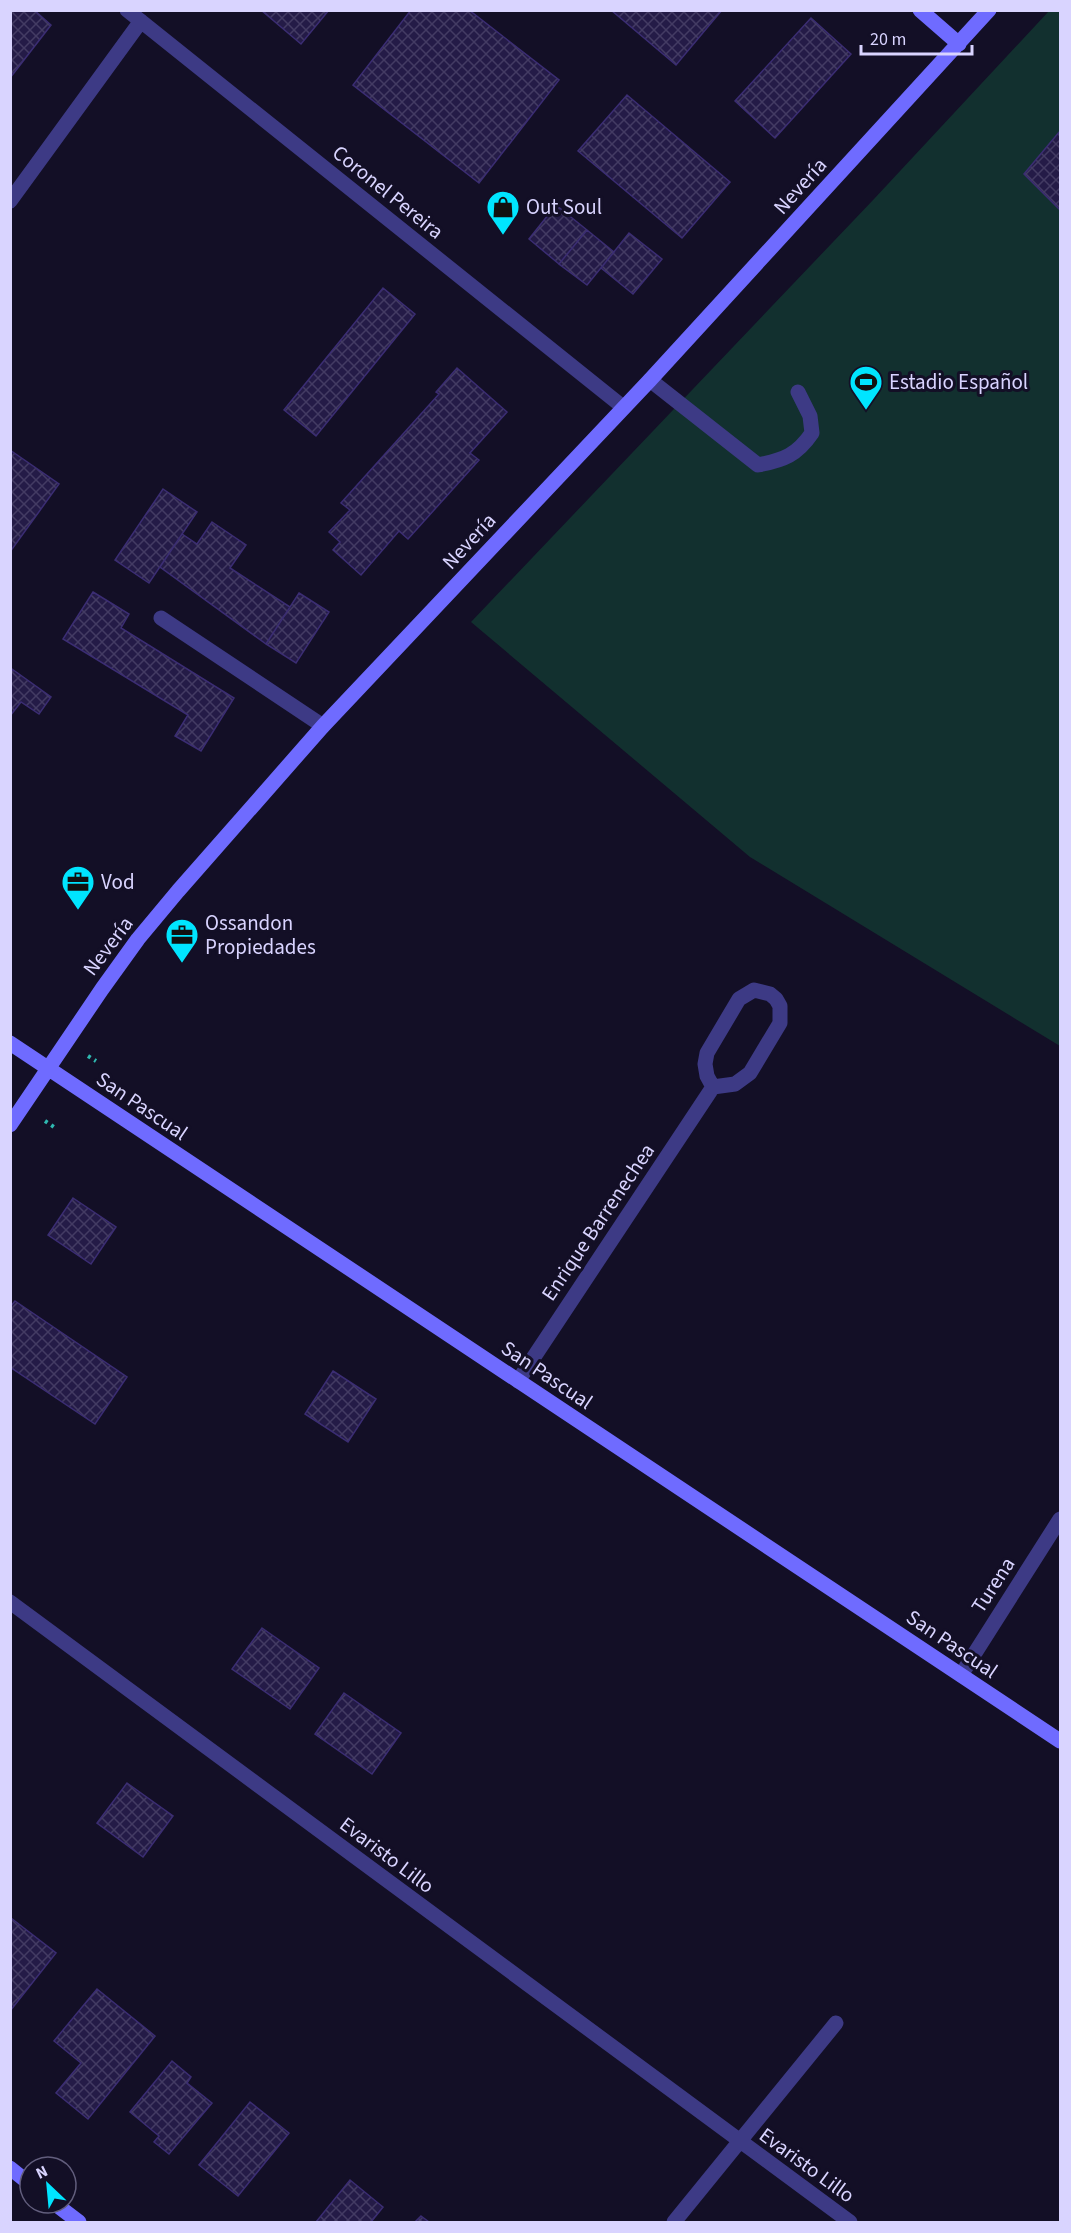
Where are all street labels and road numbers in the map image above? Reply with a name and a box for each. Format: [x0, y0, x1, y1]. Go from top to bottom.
street label: Coronel Pereira [326, 138, 450, 246]
street label: Nevería [766, 151, 834, 221]
street label: Nevería [435, 506, 503, 576]
street label: Nevería [76, 910, 140, 982]
street label: San Pascual [90, 1064, 194, 1148]
street label: Enrique Barrenechea [534, 1137, 662, 1307]
street label: San Pascual [495, 1333, 599, 1417]
street label: Turena [964, 1551, 1022, 1619]
street label: San Pascual [900, 1602, 1004, 1686]
street label: Evaristo Lillo [333, 1809, 441, 1901]
street label: Evaristo Lillo [753, 2120, 861, 2210]

